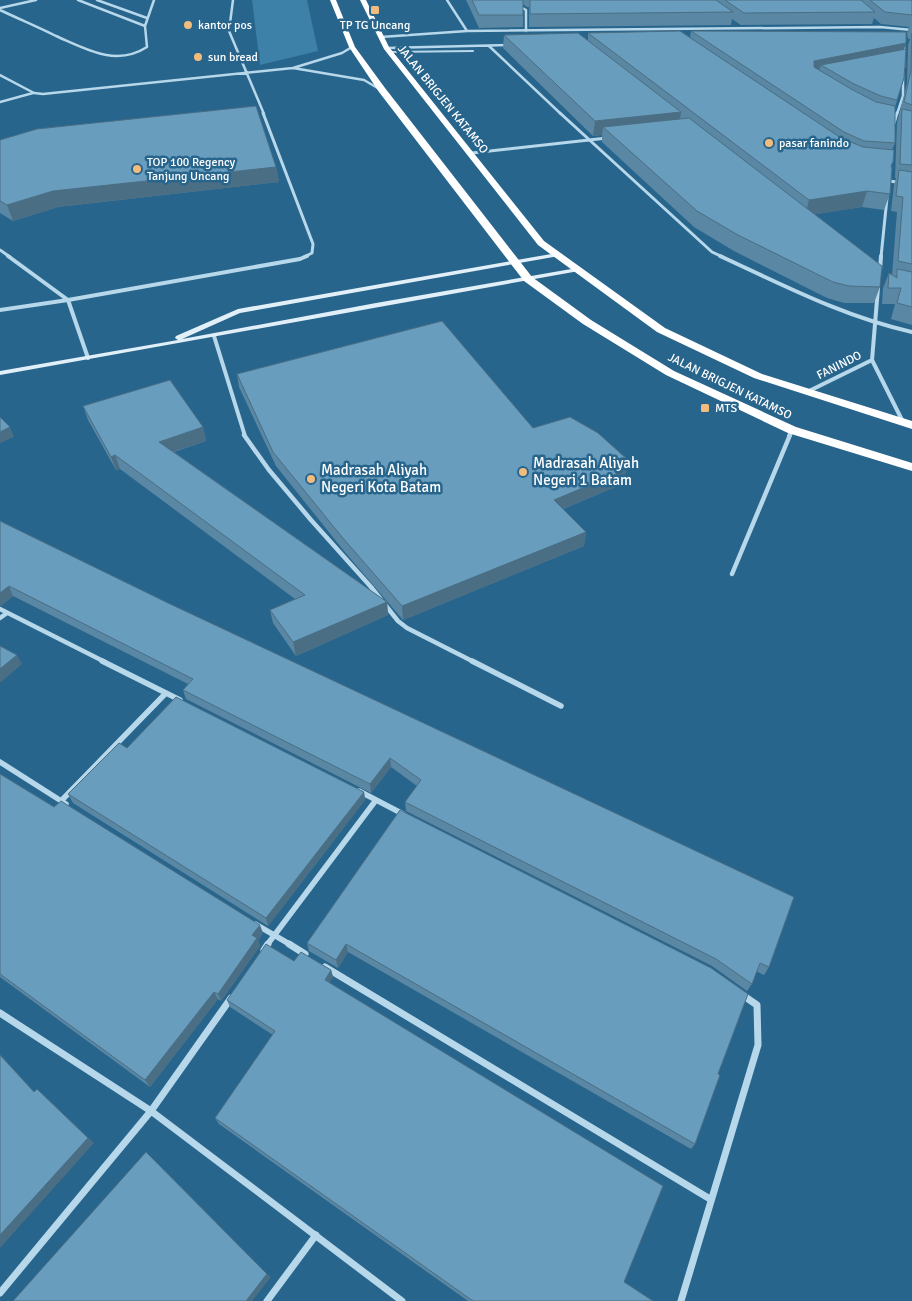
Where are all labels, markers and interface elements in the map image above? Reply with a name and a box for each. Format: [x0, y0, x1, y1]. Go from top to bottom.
marker: TP TG Uncang [369, 4, 381, 16]
place label: kantor pos [198, 18, 252, 33]
place label: TP TG Uncang [340, 18, 410, 33]
marker: kantor pos [182, 19, 194, 31]
street label: JALAN BRIGJEN KATAMSO [394, 42, 491, 157]
place label: sun bread [208, 50, 258, 65]
marker: sun bread [192, 51, 204, 63]
place label: pasar fanindo [779, 136, 849, 151]
marker: pasar fanindo [763, 137, 775, 149]
place label: TOP 100 Regency Tanjung Uncang [147, 155, 236, 184]
marker: TOP 100 Regency Tanjung Uncang [131, 163, 143, 175]
street label: FANINDO [814, 348, 864, 383]
street label: JALAN BRIGJEN KATAMSO [665, 350, 794, 423]
place label: MTS [715, 401, 737, 416]
marker: MTS [699, 402, 711, 414]
place label: Madrasah Aliyah Negeri 1 Batam [533, 454, 639, 489]
place label: Madrasah Aliyah Negeri Kota Batam [321, 461, 441, 496]
marker: Madrasah Aliyah Negeri 1 Batam [517, 466, 529, 478]
marker: Madrasah Aliyah Negeri Kota Batam [305, 473, 317, 485]

